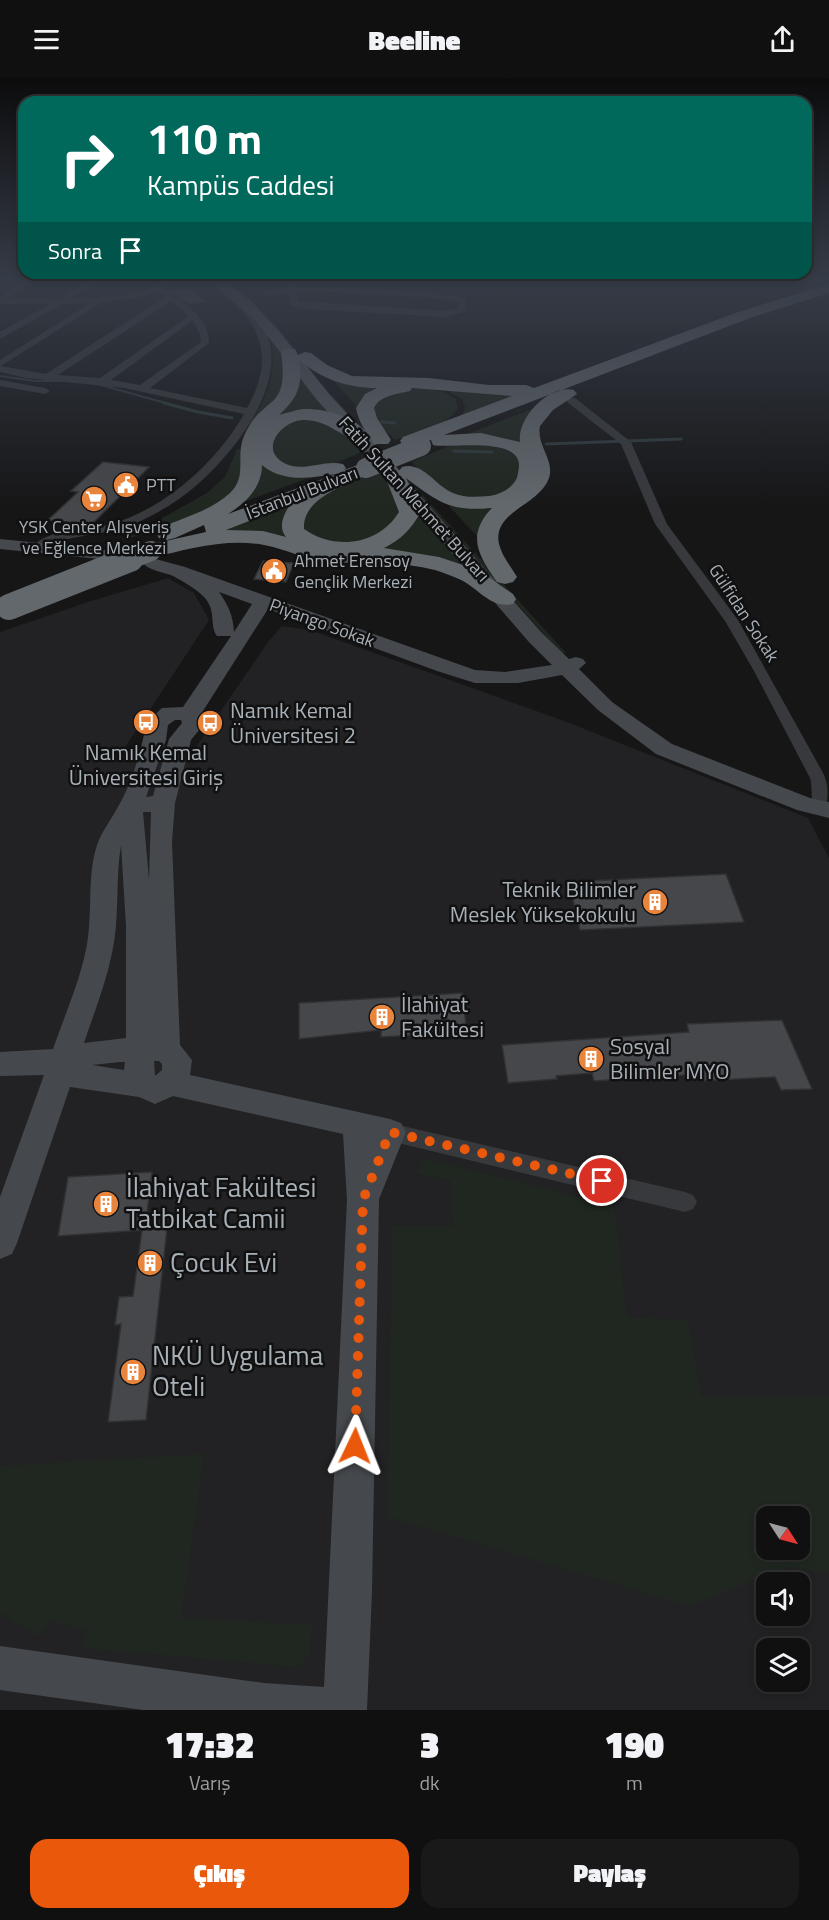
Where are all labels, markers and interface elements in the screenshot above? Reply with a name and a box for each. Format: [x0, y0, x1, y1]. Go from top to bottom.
text: Beeline [369, 19, 460, 60]
icon: menu [30, 23, 63, 56]
icon: share [766, 23, 799, 56]
text: 110 m [147, 106, 262, 170]
icon: right [48, 120, 126, 198]
text: Kampüs Caddesi [147, 164, 334, 205]
text: Sonra [48, 234, 102, 268]
icon: arrive [114, 234, 147, 267]
street label: Fatih Sultan Mehmet Bulvarı [332, 410, 496, 588]
street label: İstanbul Bulvarı [242, 459, 361, 526]
public building icon: PTT [111, 470, 141, 500]
place label: PTT [146, 471, 176, 498]
supermarket icon: YSK Center Alışveriş ve Eğlence Merkezi [79, 484, 109, 514]
place label: YSK Center Alışveriş ve Eğlence Merkezi [19, 513, 169, 561]
place label: Ahmet Erensoy Gençlik Merkezi [294, 547, 412, 595]
public building icon: Ahmet Erensoy Gençlik Merkezi [259, 556, 289, 586]
street label: Gülfidan Sokak [703, 558, 787, 668]
street label: Piyango Sokak [266, 591, 379, 654]
place label: Namık Kemal Üniversitesi 2 [230, 693, 356, 752]
bus stop icon: Namık Kemal Üniversitesi Giriş [131, 707, 161, 737]
bus stop icon: Namık Kemal Üniversitesi 2 [195, 708, 225, 738]
place label: Namık Kemal Üniversitesi Giriş [69, 735, 223, 794]
place label: Teknik Bilimler Meslek Yüksekokulu [450, 872, 636, 931]
building icon: Teknik Bilimler Meslek Yüksekokulu [640, 887, 670, 917]
place label: İlahiyat Fakültesi [401, 987, 484, 1046]
building icon: İlahiyat Fakültesi [367, 1002, 397, 1032]
place label: Sosyal Bilimler MYO [610, 1029, 730, 1088]
building icon: Sosyal Bilimler MYO [576, 1044, 606, 1074]
pin [576, 1155, 627, 1206]
icon: arrive [585, 1164, 618, 1197]
place label: İlahiyat Fakültesi Tatbikat Camii [126, 1166, 317, 1238]
building icon: İlahiyat Fakültesi Tatbikat Camii [91, 1189, 121, 1219]
place label: Çocuk Evi [170, 1241, 277, 1282]
building icon: Çocuk Evi [135, 1248, 165, 1278]
place label: NKÜ Uygulama Oteli [152, 1334, 324, 1406]
building icon: NKÜ Uygulama Oteli [118, 1357, 148, 1387]
position arrow [323, 1414, 387, 1478]
north arrow [756, 1506, 810, 1560]
map controls [756, 1506, 810, 1692]
button: sound [756, 1572, 810, 1626]
button: layers [756, 1638, 810, 1692]
text: 17:32 [165, 1717, 255, 1772]
text: 3 [420, 1717, 439, 1772]
text: 190 [605, 1717, 664, 1772]
text: Varış [189, 1767, 231, 1798]
text: dk [419, 1767, 440, 1798]
text: m [626, 1767, 643, 1798]
button: Çıkış [30, 1839, 409, 1908]
button: Paylaş [421, 1839, 799, 1908]

